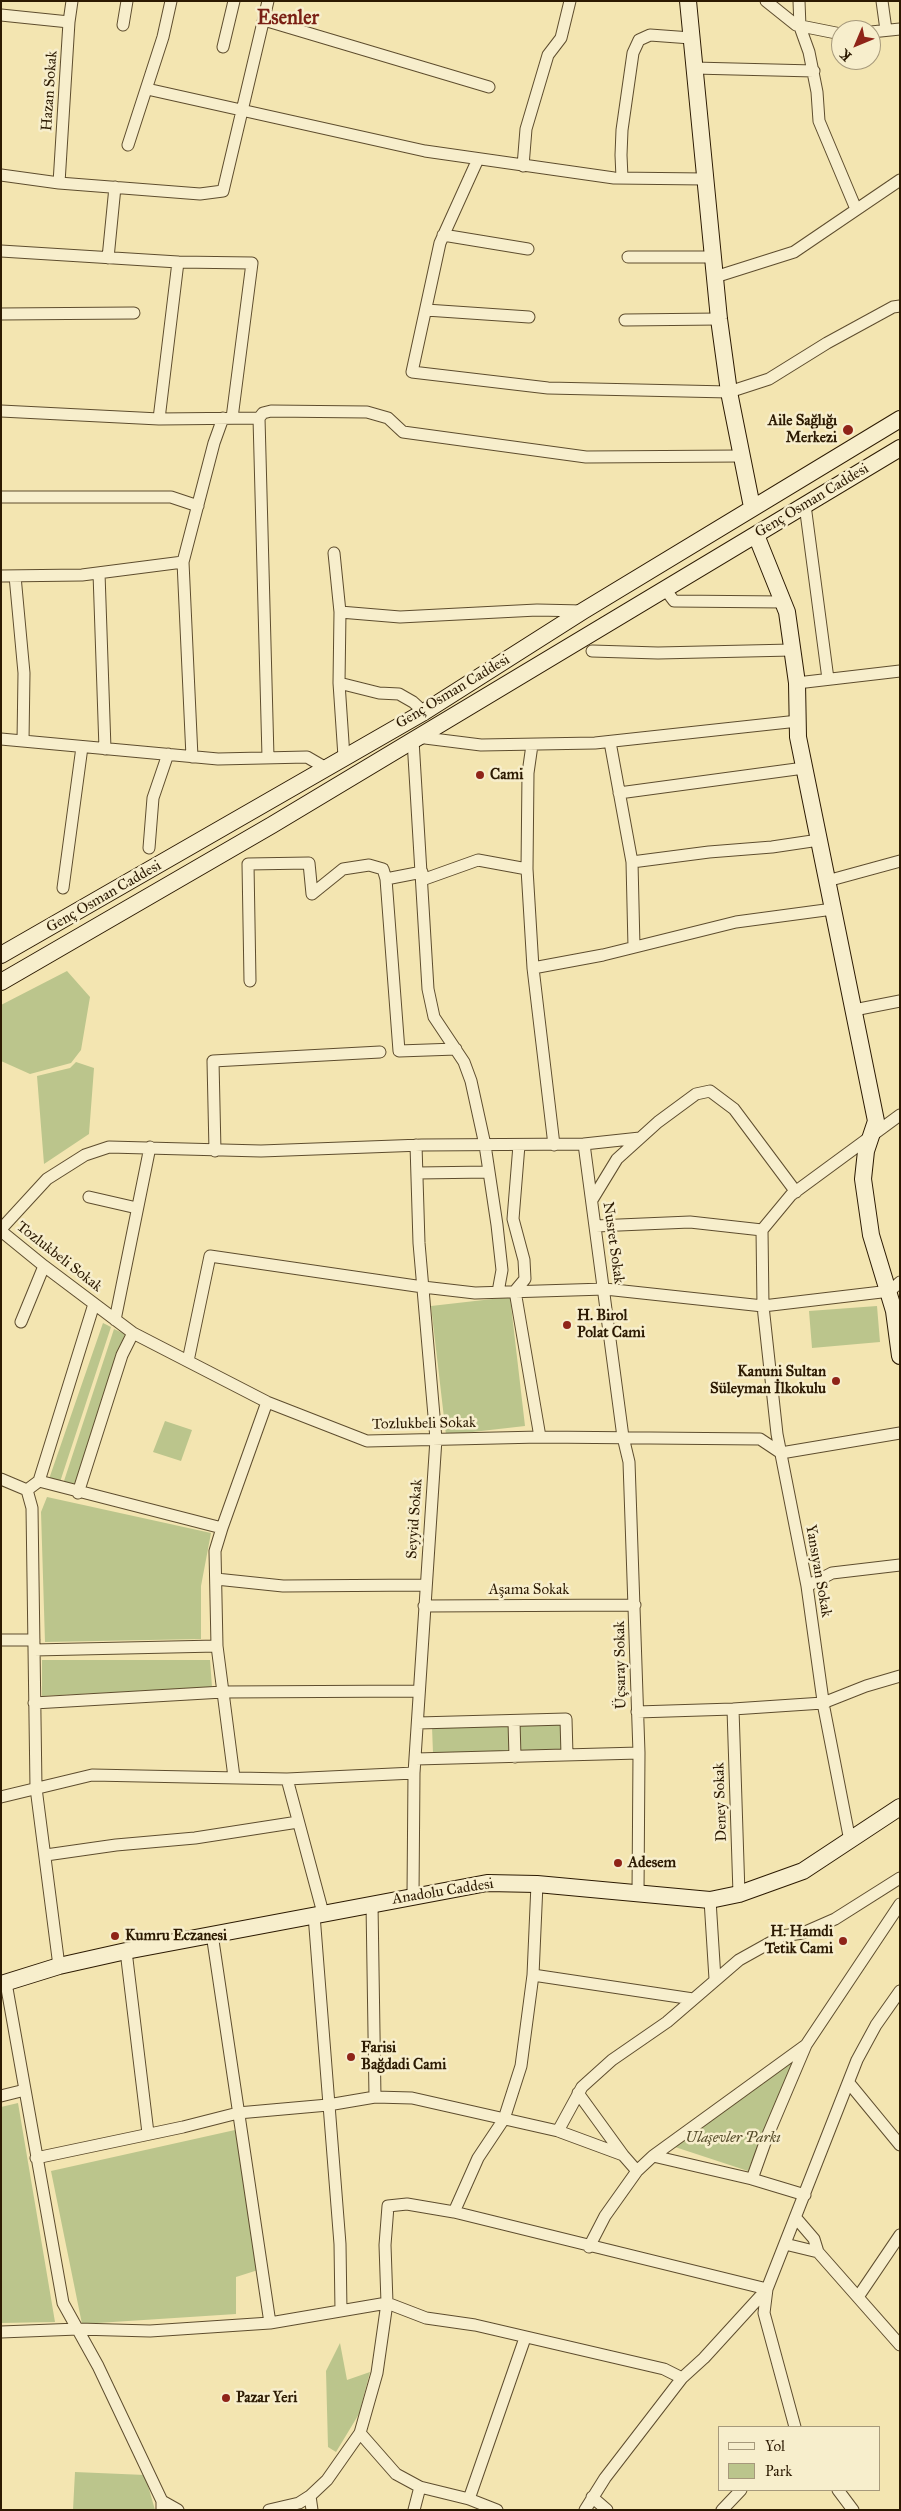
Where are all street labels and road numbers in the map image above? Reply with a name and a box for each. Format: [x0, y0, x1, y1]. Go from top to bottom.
street label: Hazan Sokak [38, 50, 62, 132]
street label: Genç Osman Caddesi [752, 460, 872, 542]
street label: Genç Osman Caddesi [393, 651, 513, 733]
street label: Genç Osman Caddesi [43, 857, 165, 937]
street label: Nusret Sokak [598, 1201, 628, 1285]
street label: Tozlukbeli Sokak [12, 1218, 106, 1296]
street label: Tozlukbeli Sokak [372, 1414, 476, 1434]
street label: Seyyid Sokak [403, 1478, 427, 1560]
street label: Yansıyan Sokak [801, 1523, 835, 1619]
street label: Aşama Sokak [489, 1581, 569, 1599]
street label: Üçsaray Sokak [611, 1621, 631, 1709]
street label: Deney Sokak [711, 1762, 731, 1842]
street label: Anadolu Caddesi [391, 1875, 495, 1909]

